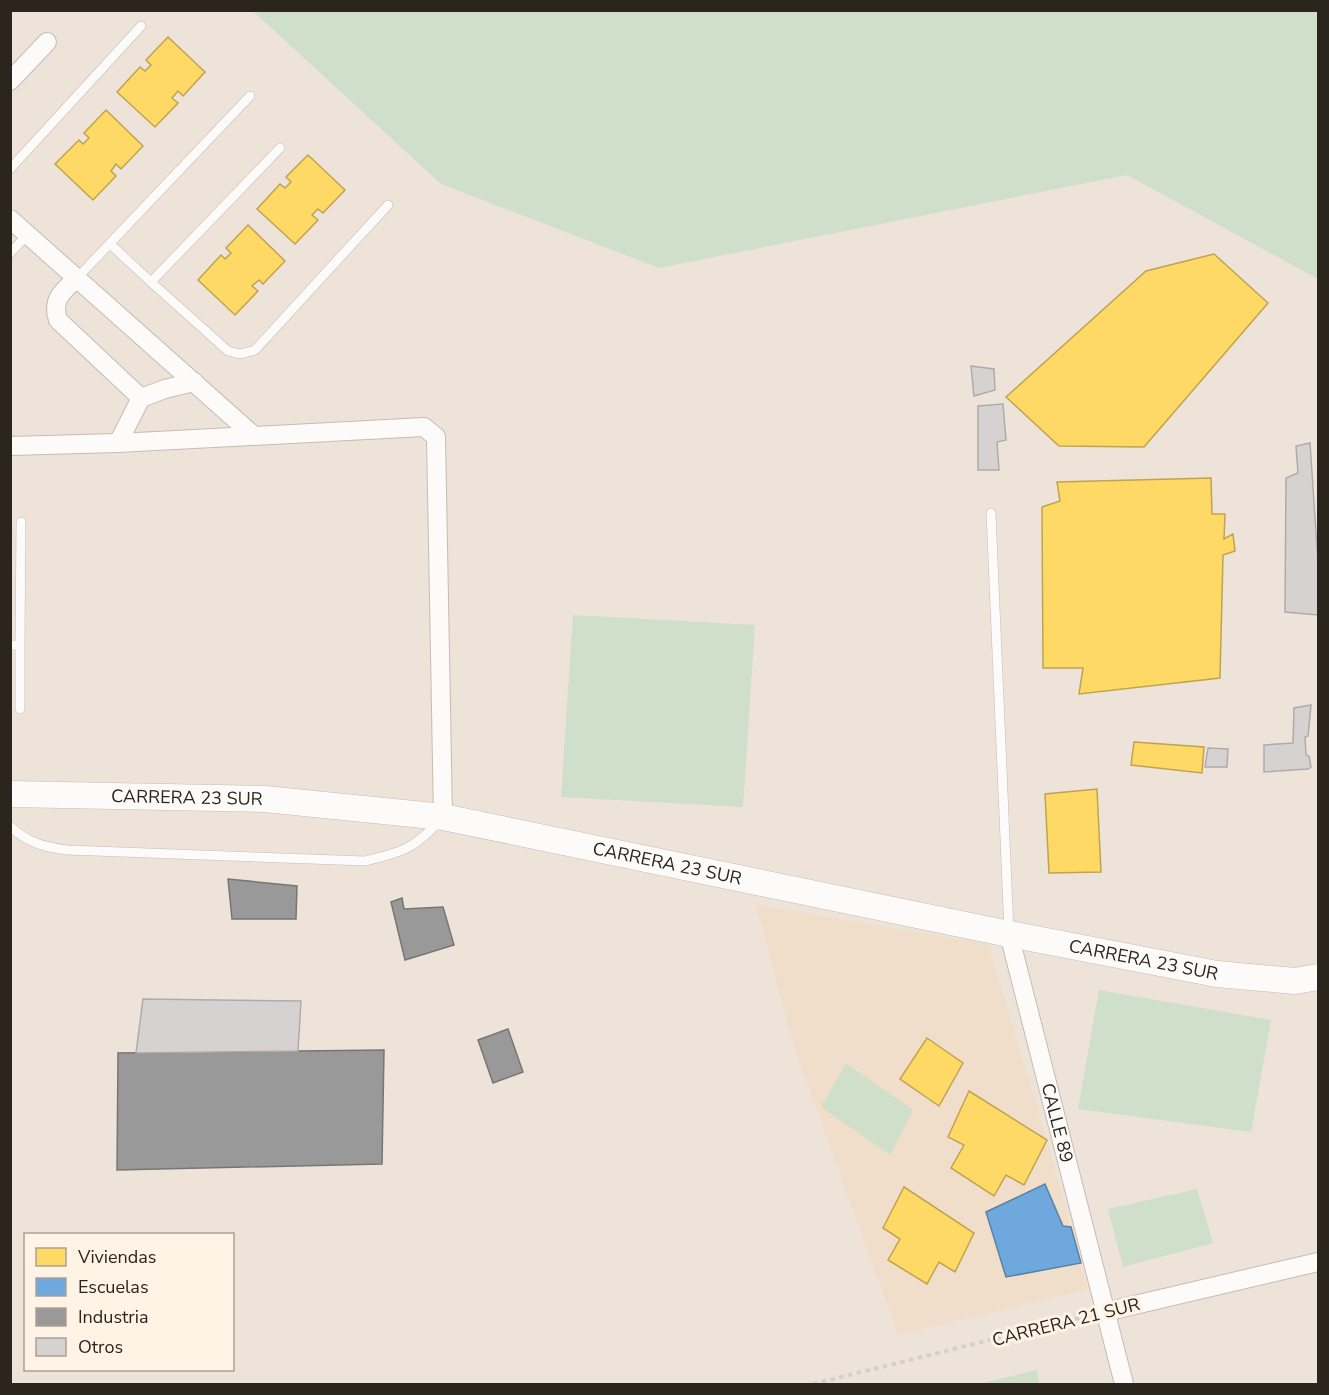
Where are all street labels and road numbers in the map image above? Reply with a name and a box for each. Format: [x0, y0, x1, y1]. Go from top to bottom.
street label: CARRERA 23 SUR [111, 784, 263, 811]
street label: CARRERA 23 SUR [591, 836, 744, 890]
street label: CARRERA 23 SUR [1067, 934, 1220, 986]
street label: CALLE 89 [1036, 1081, 1079, 1165]
street label: CARRERA 21 SUR [990, 1292, 1142, 1352]

